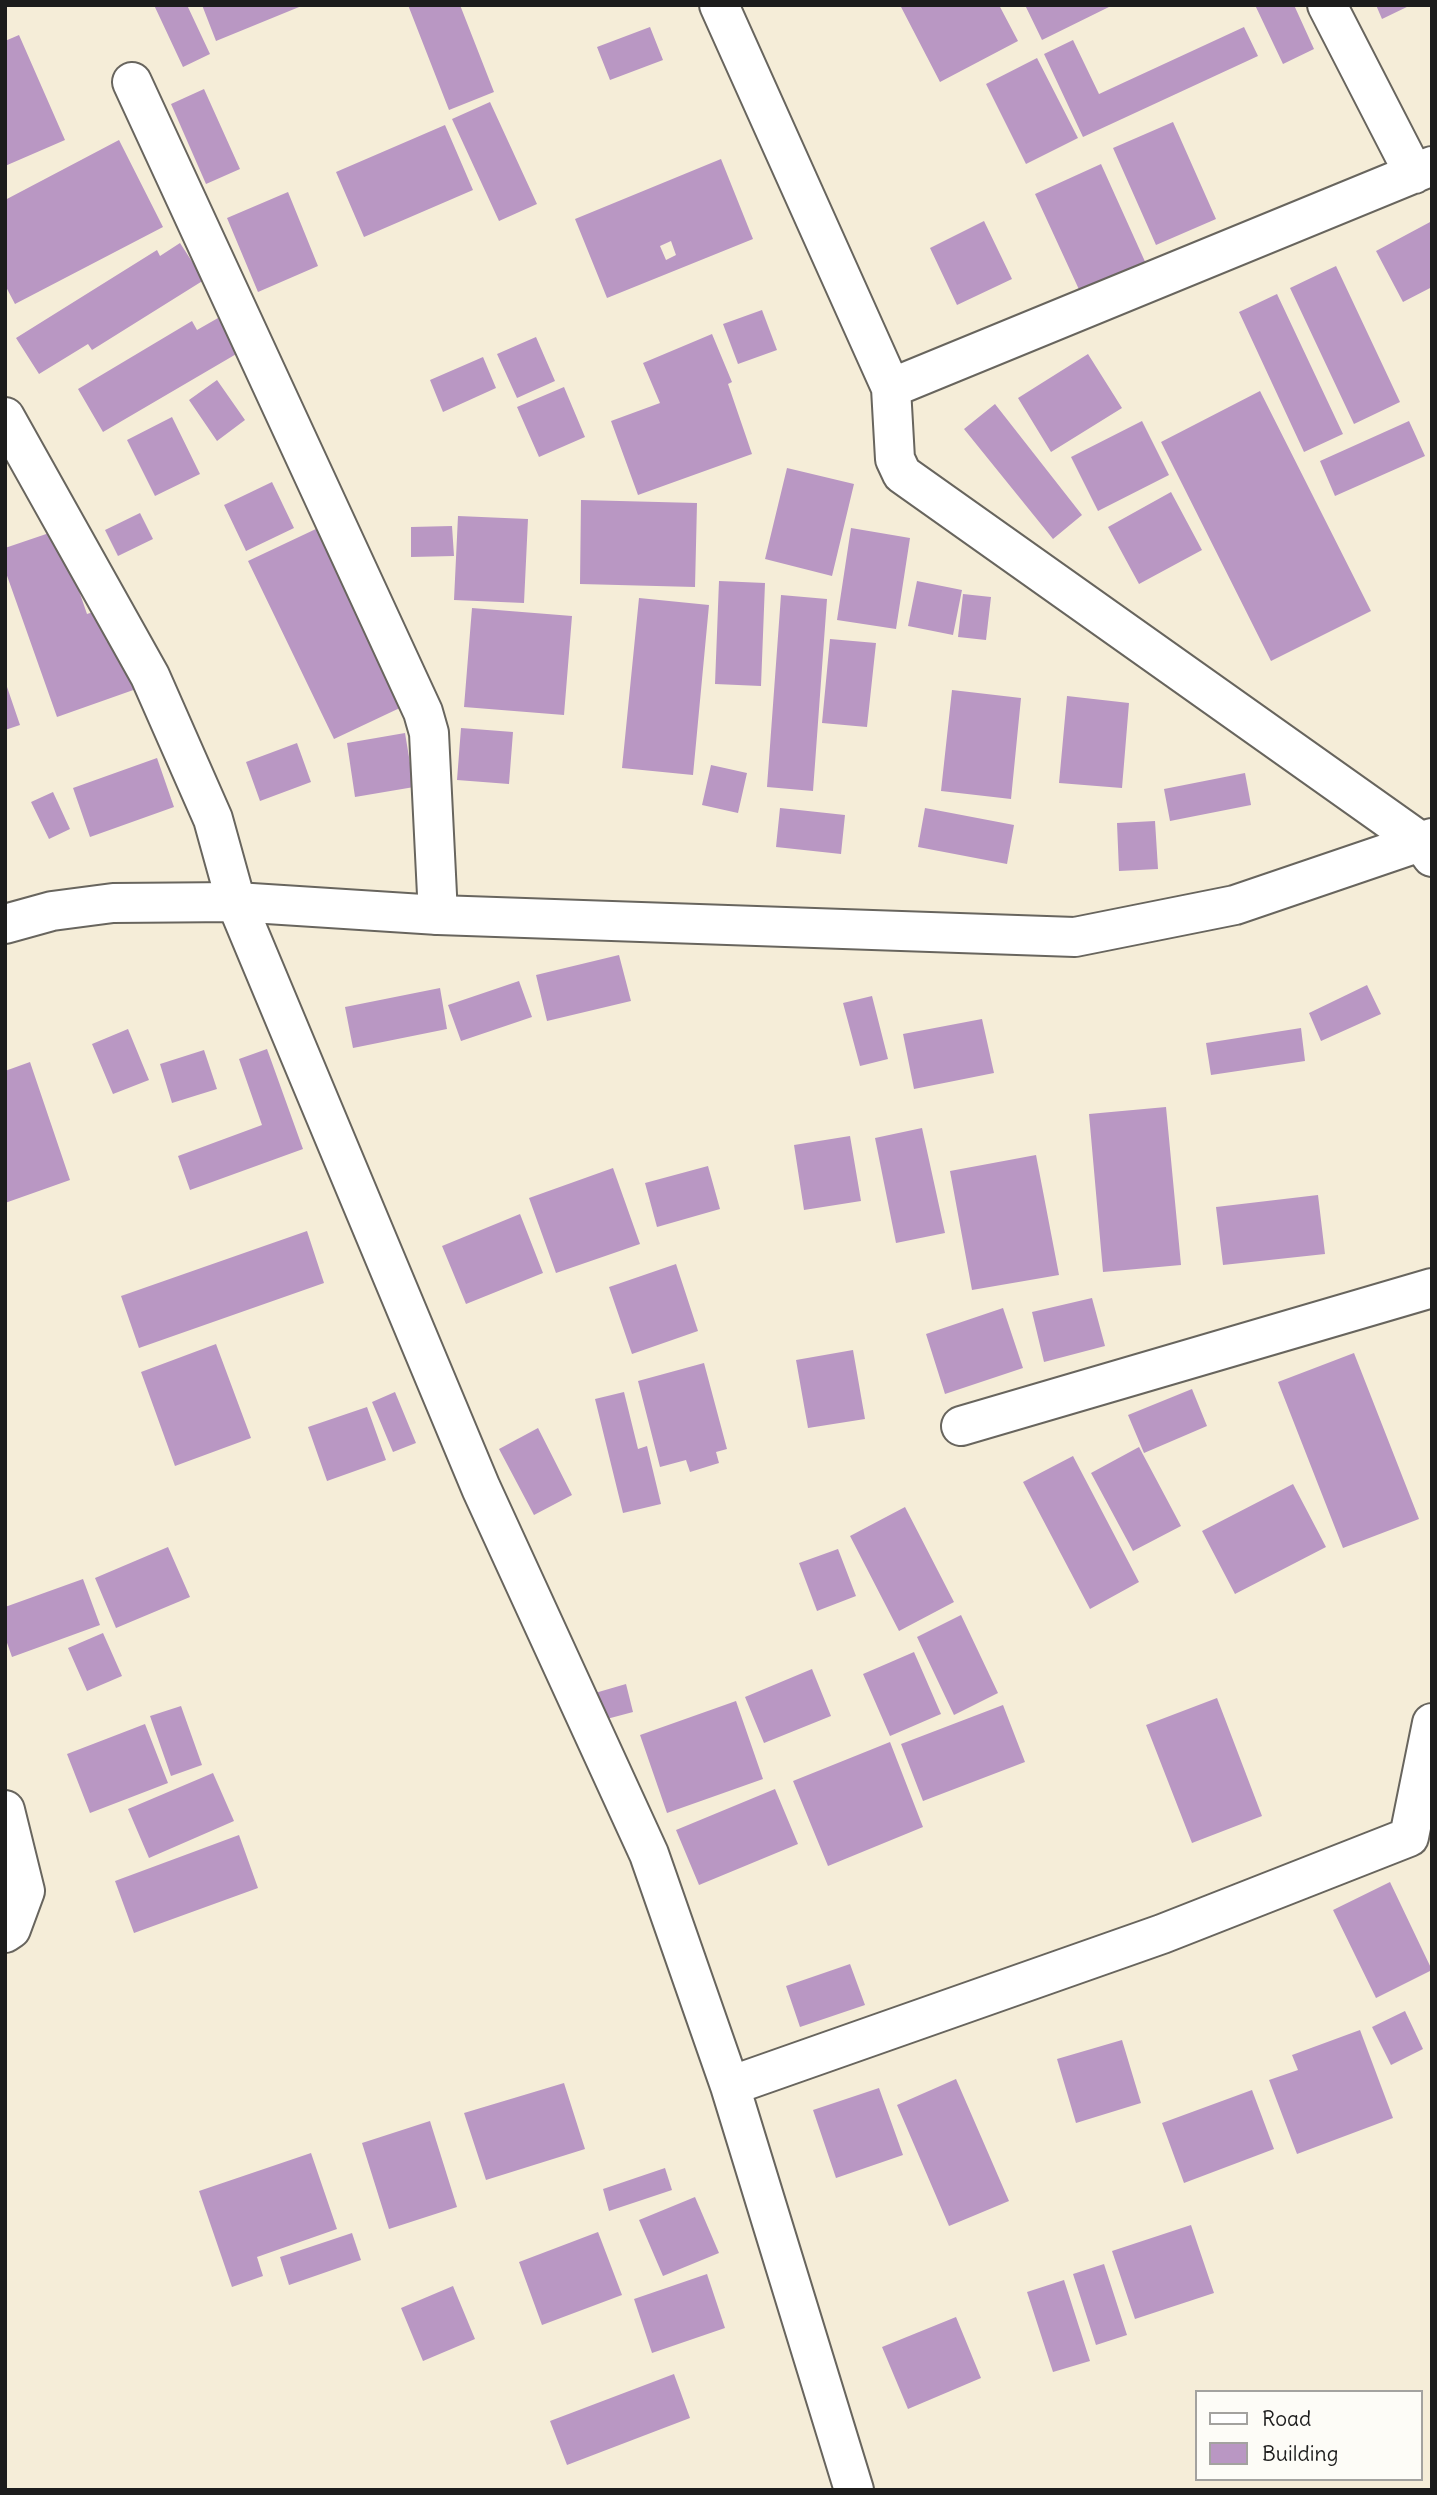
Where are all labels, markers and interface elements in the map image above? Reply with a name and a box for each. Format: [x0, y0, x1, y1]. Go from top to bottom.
legend [1196, 2390, 1423, 2481]
text: Road [1262, 2405, 1311, 2432]
text: Building [1262, 2440, 1338, 2467]

